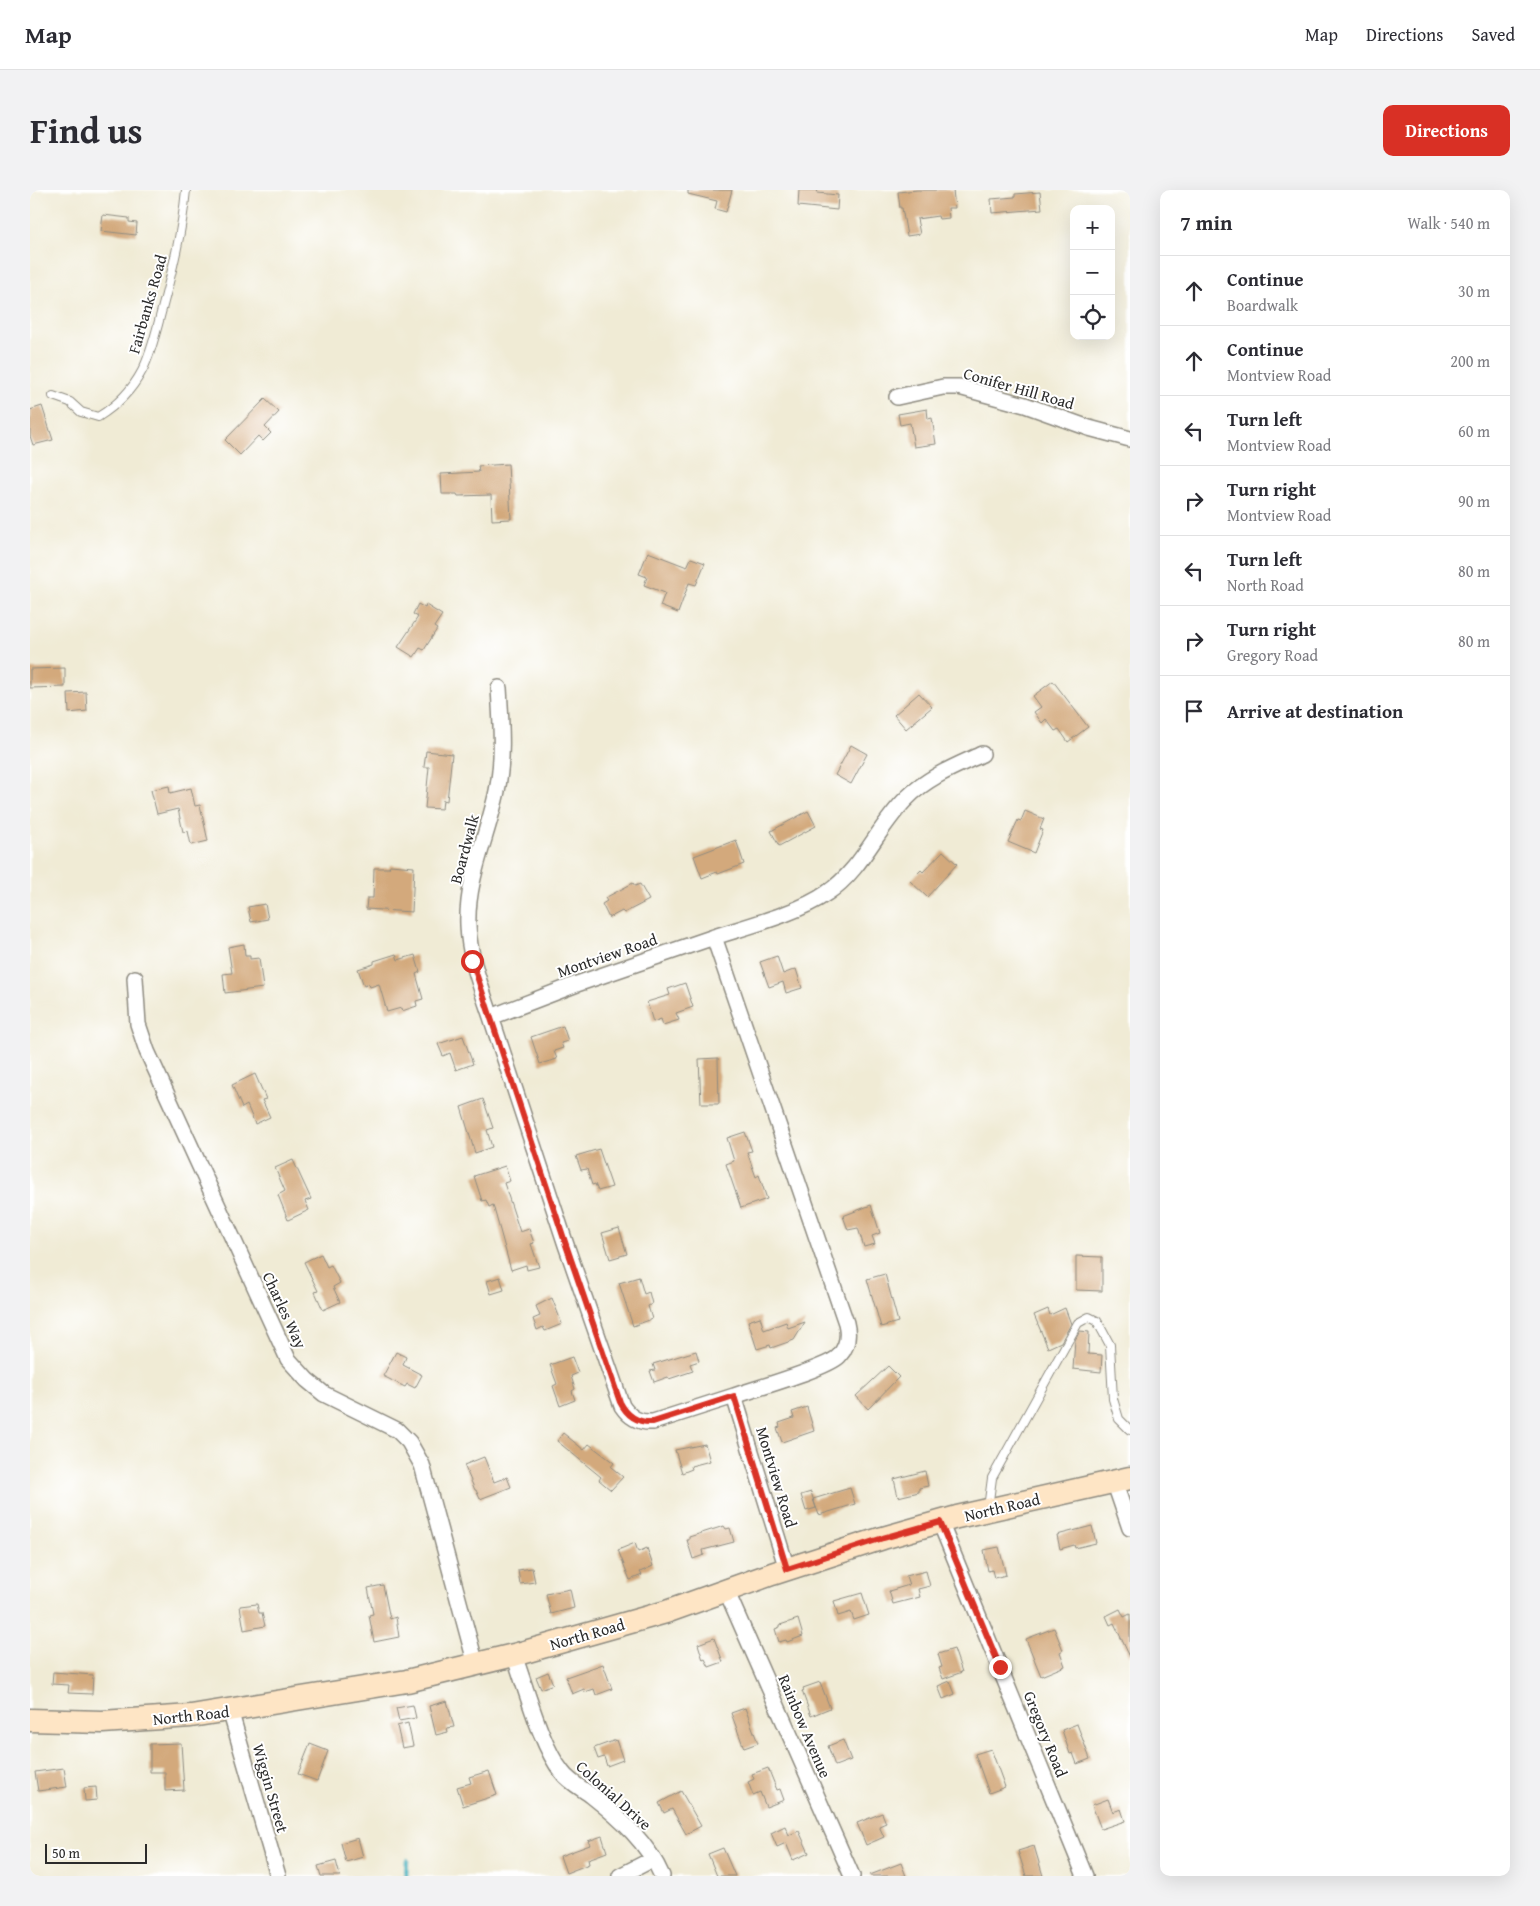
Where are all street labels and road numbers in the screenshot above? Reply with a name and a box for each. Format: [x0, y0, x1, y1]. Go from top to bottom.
street label: Fairbanks Road [121, 251, 173, 356]
street label: Conifer Hill Road [961, 361, 1078, 415]
street label: Boardwalk [443, 811, 485, 886]
street label: Montview Road [554, 927, 661, 983]
street label: Charles Way [257, 1268, 313, 1352]
street label: Montview Road [750, 1424, 804, 1531]
street label: North Road [962, 1487, 1043, 1527]
street label: North Road [547, 1612, 628, 1656]
street label: Rainbow Avenue [772, 1670, 838, 1782]
street label: Gregory Road [1018, 1687, 1074, 1781]
street label: North Road [152, 1699, 231, 1731]
street label: Wiggin Street [247, 1741, 295, 1836]
street label: Colonial Drive [571, 1754, 657, 1836]

